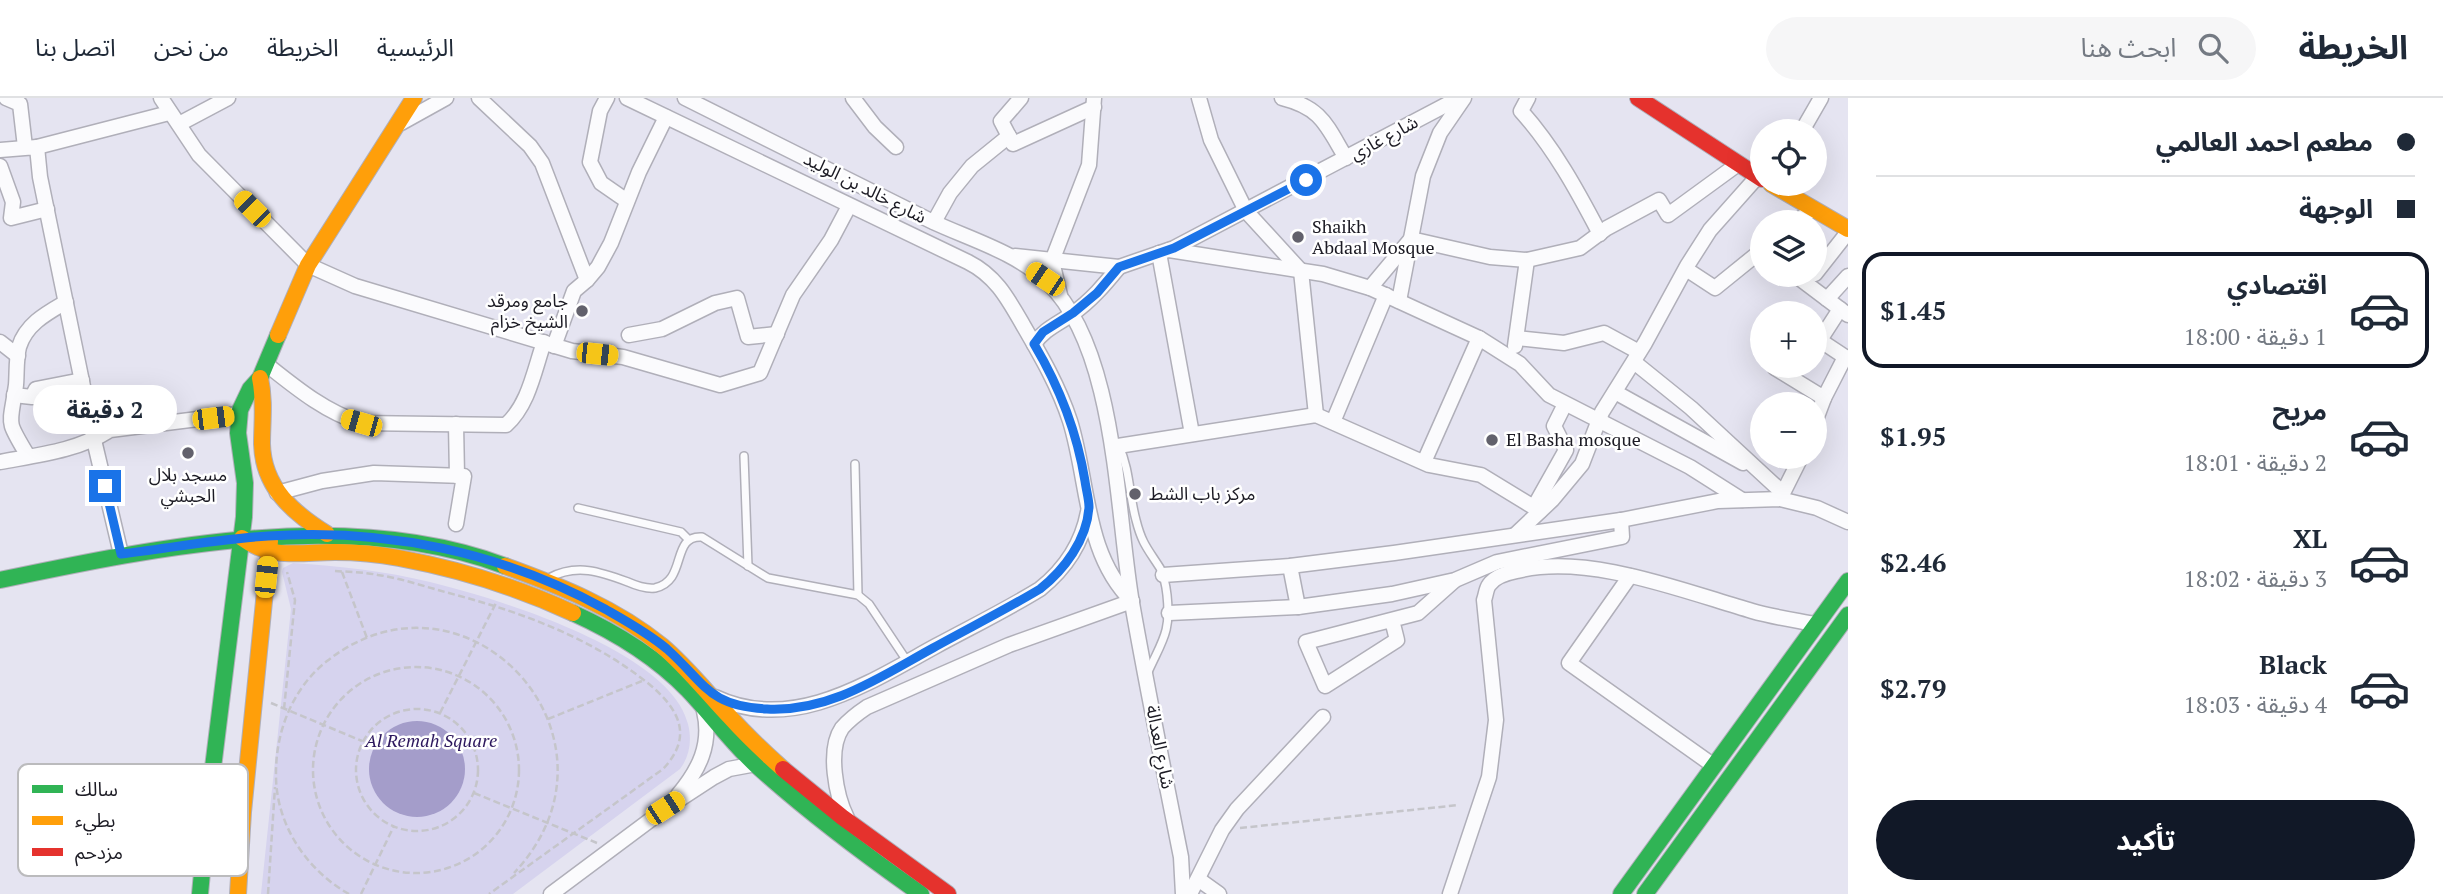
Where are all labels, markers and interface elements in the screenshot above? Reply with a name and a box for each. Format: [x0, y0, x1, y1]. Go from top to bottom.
search box [1766, 17, 2256, 80]
text: الخريطة [2298, 25, 2408, 68]
icon: search [2194, 29, 2232, 67]
text: ابحث هنا [2081, 30, 2176, 64]
text: اتصل بنا [35, 31, 116, 63]
text: من نحن [154, 31, 229, 63]
text: الخريطة [267, 31, 339, 63]
text: الرئيسية [377, 31, 454, 63]
street label: شارع غازي [1345, 109, 1423, 168]
map controls [1750, 119, 1827, 469]
button: locate [1750, 119, 1827, 196]
text: مطعم احمد العالمي [2156, 124, 2373, 158]
street label: شارع خالد بن الوليد [799, 146, 931, 231]
route start [1290, 164, 1322, 196]
car [230, 187, 275, 231]
text: الوجهة [2299, 191, 2373, 225]
button: layers [1750, 210, 1827, 287]
place label: Shaikh Abdaal Mosque [1312, 214, 1435, 259]
marker: Shaikh Abdaal Mosque [1290, 229, 1306, 245]
car [1022, 259, 1069, 299]
text: اقتصادي [2227, 267, 2327, 301]
icon: car [2348, 279, 2411, 342]
place label: جامع ومرقد الشيخ خزام [487, 288, 568, 336]
text: $1.45 [1880, 293, 1946, 327]
button: + [1750, 301, 1827, 378]
marker: جامع ومرقد الشيخ خزام [574, 303, 590, 319]
text: 1 دقيقة · 18:00 [2183, 321, 2327, 352]
car [576, 341, 619, 367]
callout: 2 دقيقة [33, 384, 177, 434]
button: − [1750, 392, 1827, 469]
text: مريح [2272, 393, 2327, 427]
text: 2 دقيقة [66, 394, 144, 425]
car [191, 405, 236, 431]
icon: car [2348, 405, 2411, 468]
car [338, 407, 385, 439]
text: $1.95 [1880, 419, 1946, 453]
place label: El Basha mosque [1506, 427, 1641, 451]
marker: El Basha mosque [1484, 432, 1500, 448]
marker: مسجد بلال الحبشي [180, 445, 196, 461]
text: 2 دقيقة · 18:01 [2183, 447, 2327, 478]
place label: مسجد بلال الحبشي [149, 462, 227, 509]
route end [89, 470, 121, 502]
place label: مركز باب الشط [1149, 481, 1255, 505]
marker: مركز باب الشط [1127, 486, 1143, 502]
text: XL [2293, 521, 2327, 555]
icon: car [2348, 531, 2411, 594]
text: $2.46 [1880, 545, 1946, 579]
car [254, 555, 279, 599]
text: 3 دقيقة · 18:02 [2183, 563, 2327, 594]
text: Black [2259, 647, 2327, 681]
icon: car [2348, 657, 2411, 720]
text: $2.79 [1880, 671, 1946, 705]
text: 4 دقيقة · 18:03 [2183, 689, 2327, 720]
street label: شارع العدالة [1138, 703, 1181, 791]
park label: Al Remah Square [364, 728, 497, 752]
legend [18, 764, 248, 876]
text: سالك [75, 776, 118, 801]
car [642, 788, 689, 828]
button: تأكيد [1876, 800, 2415, 880]
text: بطيء [75, 807, 115, 835]
text: مزدحم [75, 839, 123, 867]

